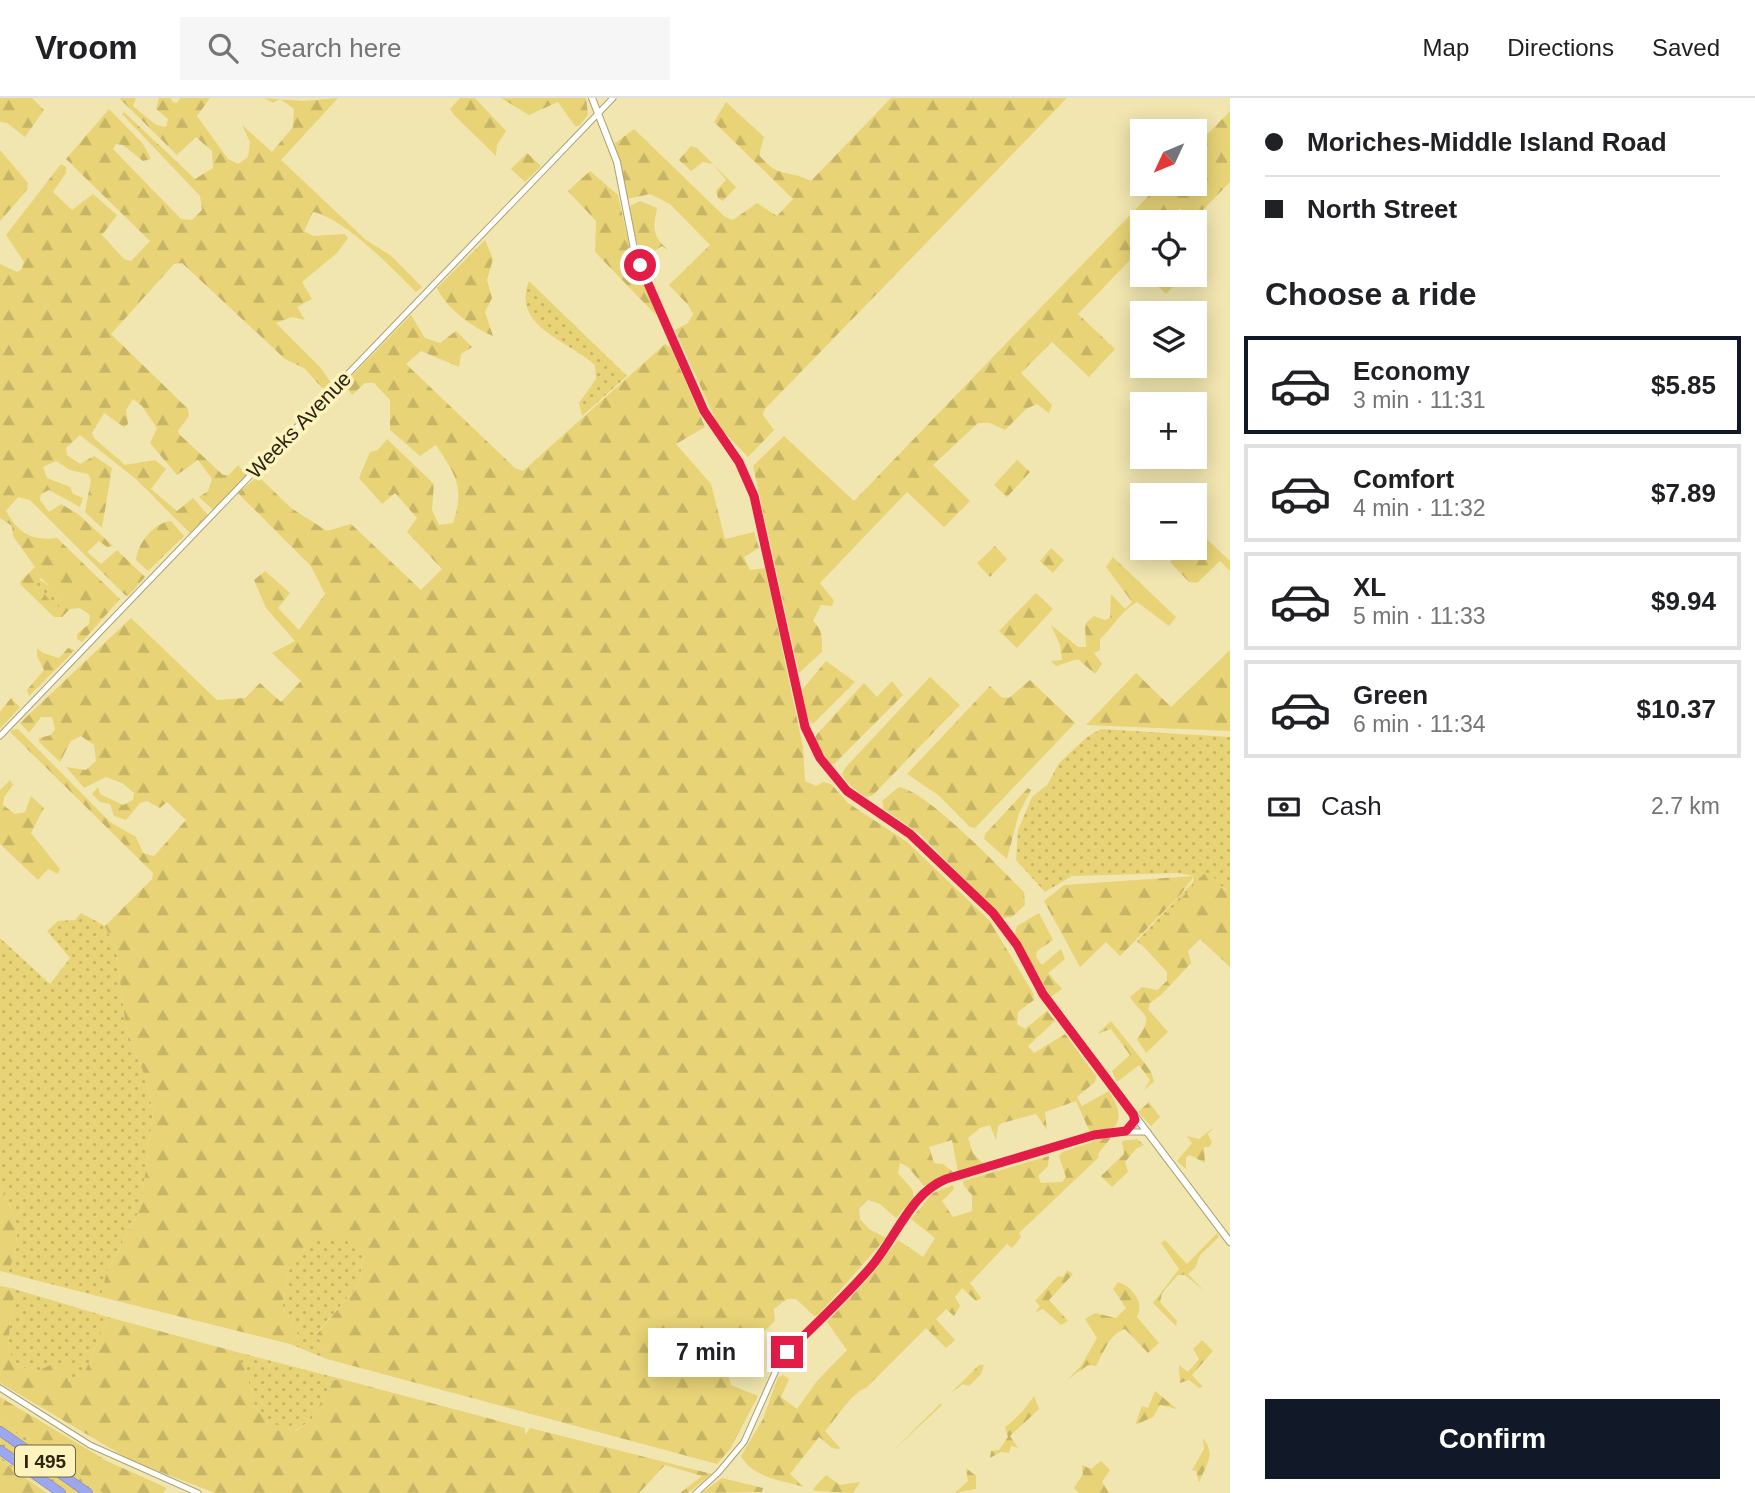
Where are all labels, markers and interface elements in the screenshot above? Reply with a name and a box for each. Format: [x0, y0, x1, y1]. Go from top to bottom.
search box [180, 17, 670, 80]
text: Vroom [35, 29, 138, 66]
icon: search [204, 29, 242, 67]
text: Search here [260, 33, 401, 63]
text: Map [1423, 34, 1469, 61]
text: Directions [1507, 34, 1614, 61]
text: Saved [1652, 34, 1720, 61]
north arrow [1130, 119, 1208, 196]
map controls [1130, 119, 1207, 560]
text: Moriches-Middle Island Road [1307, 127, 1667, 157]
text: North Street [1307, 194, 1457, 224]
button: locate [1130, 210, 1207, 287]
route start [624, 249, 656, 281]
text: Choose a ride [1265, 276, 1477, 312]
button: layers [1130, 301, 1207, 378]
icon: car [1269, 354, 1332, 417]
text: Economy [1353, 356, 1470, 386]
street label: Weeks Avenue [242, 367, 355, 483]
text: $5.85 [1651, 370, 1716, 400]
text: 3 min · 11:31 [1353, 387, 1486, 413]
button: + [1130, 392, 1207, 469]
icon: car [1269, 462, 1332, 525]
text: Comfort [1353, 464, 1454, 494]
text: $7.89 [1651, 478, 1716, 508]
button: − [1130, 483, 1207, 560]
text: 4 min · 11:32 [1353, 495, 1486, 521]
icon: car [1269, 570, 1332, 633]
text: XL [1353, 572, 1386, 602]
text: $9.94 [1651, 586, 1716, 616]
text: 5 min · 11:33 [1353, 603, 1486, 629]
icon: car [1269, 678, 1332, 741]
text: Green [1353, 680, 1428, 710]
text: $10.37 [1636, 694, 1716, 724]
text: 6 min · 11:34 [1353, 711, 1486, 737]
icon: cash [1265, 788, 1303, 826]
text: Cash [1321, 791, 1382, 821]
text: 2.7 km [1651, 793, 1720, 819]
callout: 7 min [647, 1328, 762, 1376]
route end [771, 1336, 803, 1368]
text: 7 min [676, 1339, 736, 1365]
button: Confirm [1265, 1399, 1720, 1479]
road number: I 495 [15, 1446, 75, 1476]

